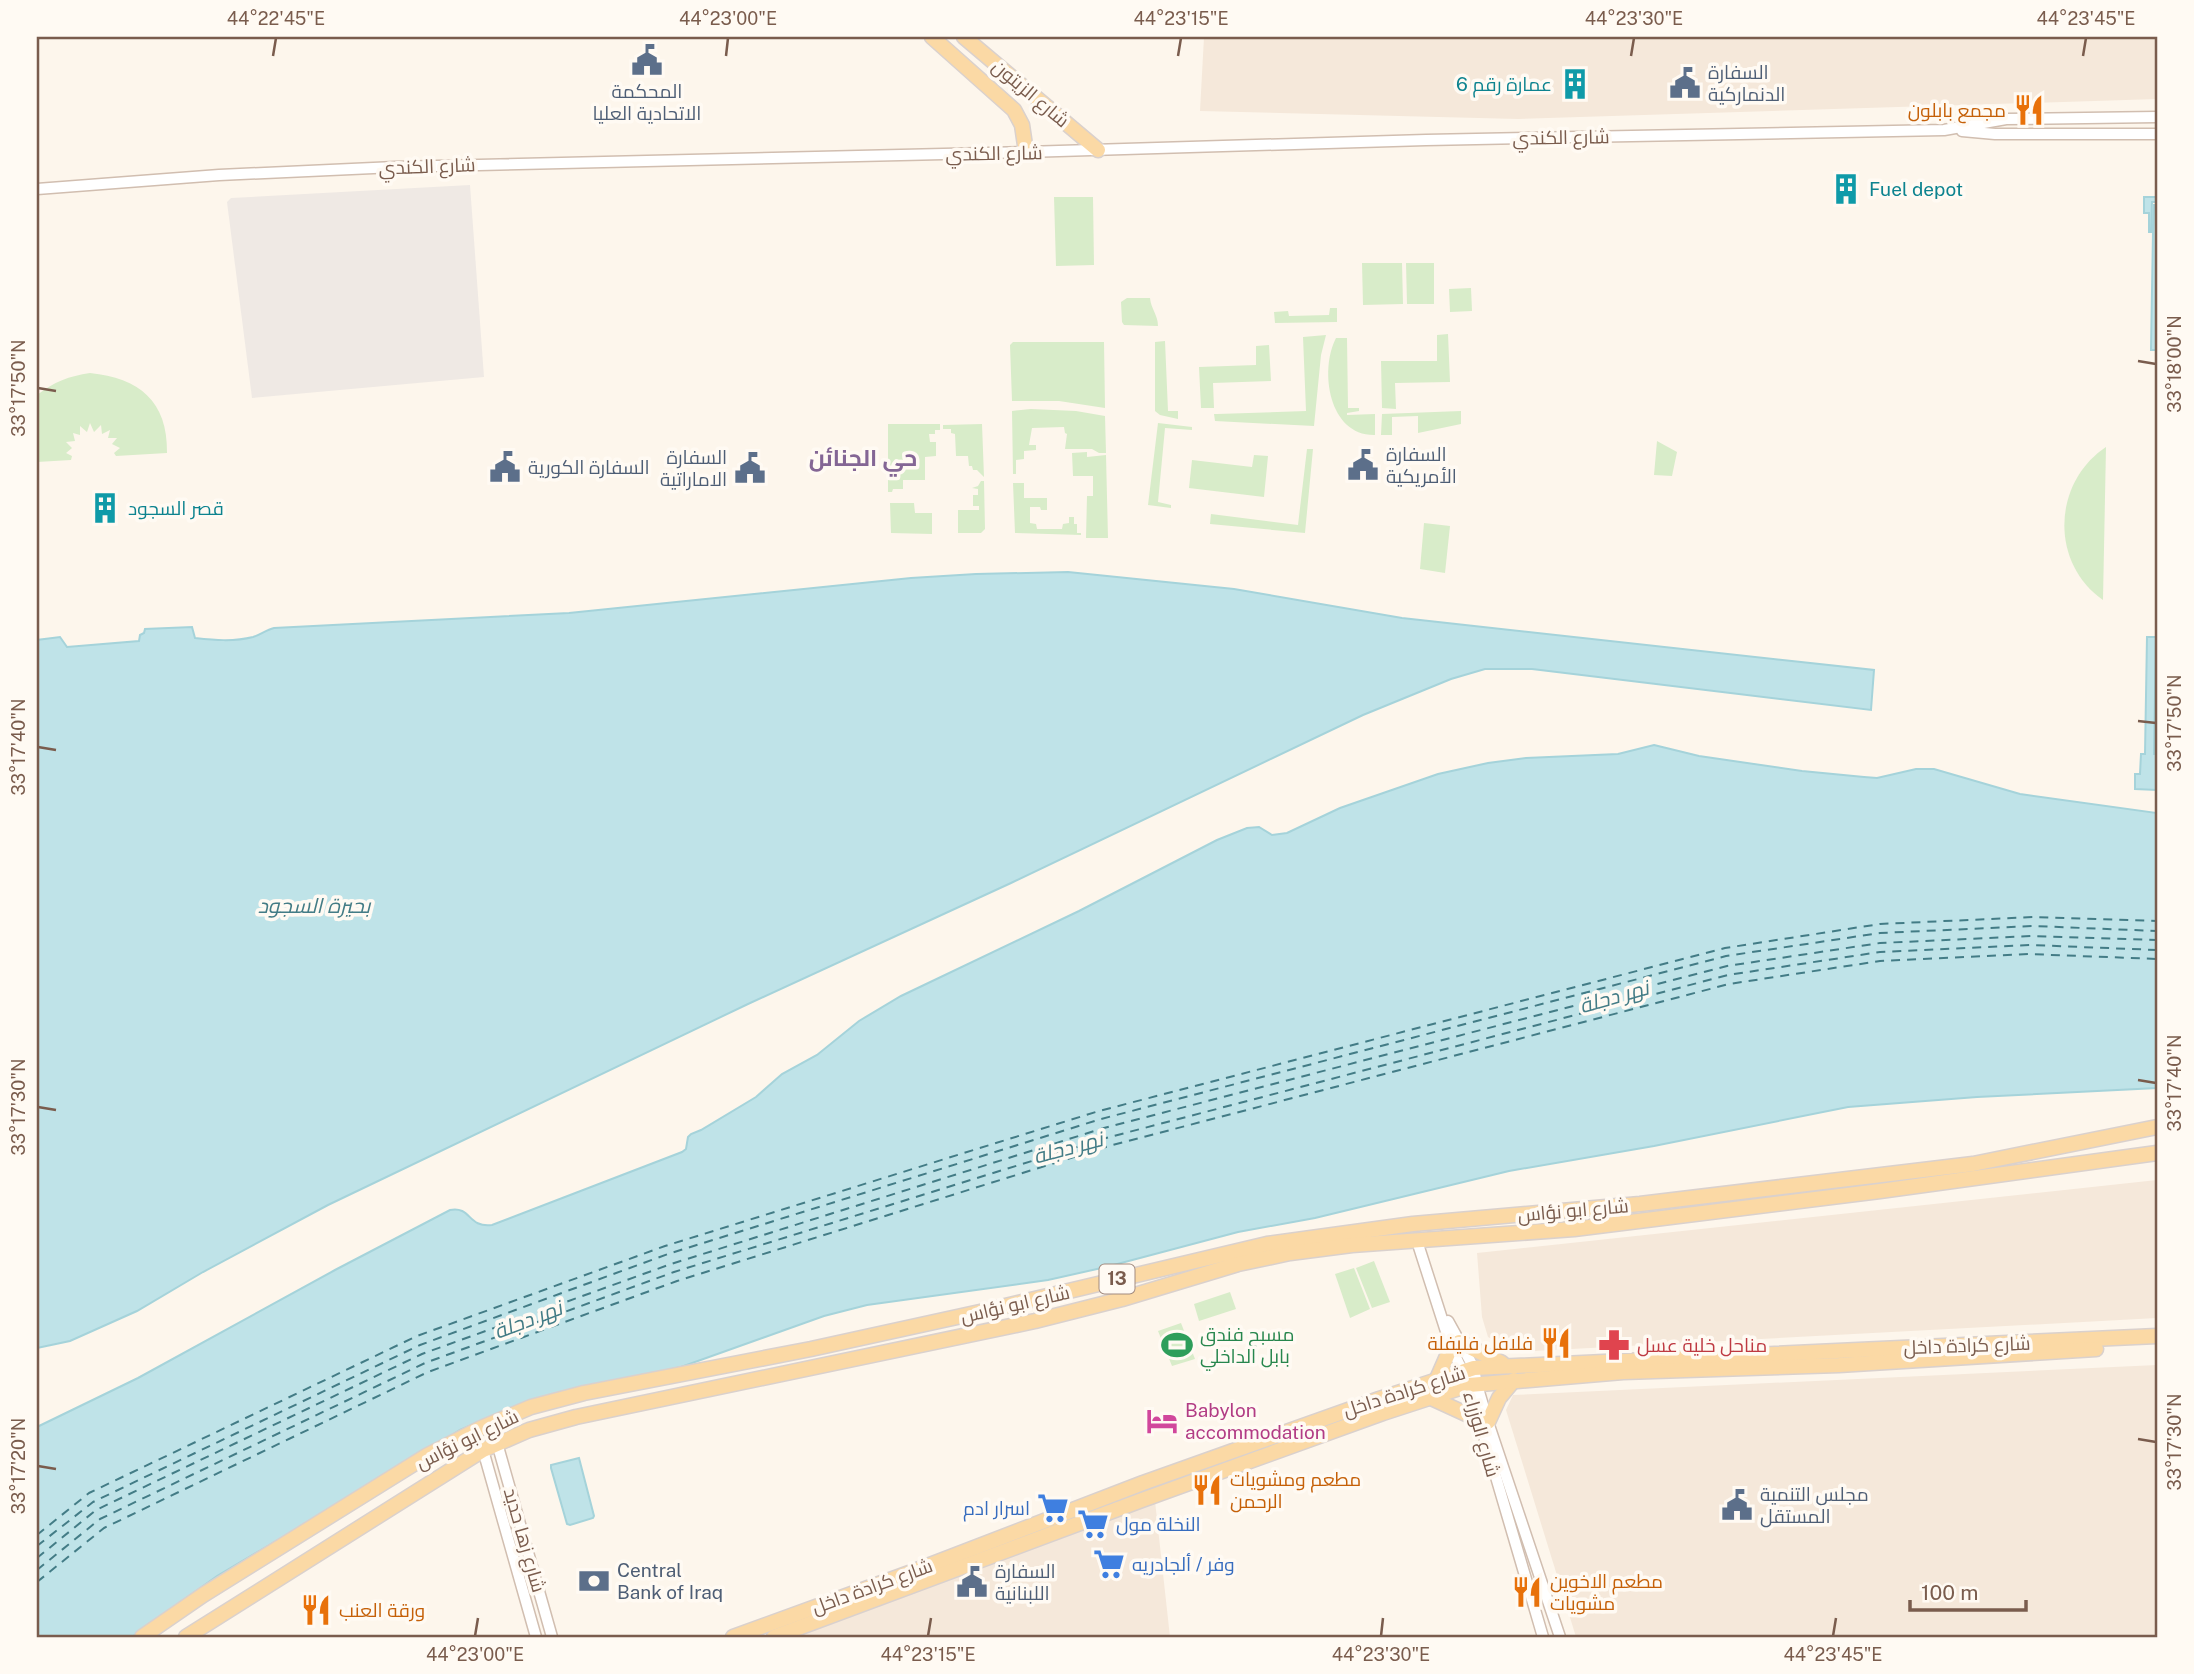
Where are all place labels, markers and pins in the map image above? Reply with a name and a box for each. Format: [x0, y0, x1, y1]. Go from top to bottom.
public building icon: المحكمة الاتحادية العليا [630, 43, 664, 77]
place label: السفارة الدنماركية [1708, 61, 1785, 106]
public building icon: السفارة الدنماركية [1668, 66, 1702, 100]
building icon: عمارة رقم 6 [1558, 67, 1592, 101]
place label: عمارة رقم 6 [1456, 73, 1552, 98]
place label: المحكمة الاتحادية العليا [593, 80, 701, 124]
restaurant icon: مجمع بابلون [2012, 93, 2046, 127]
place label: مجمع بابلون [1908, 99, 2006, 124]
building icon: Fuel depot [1829, 172, 1863, 206]
place label: Fuel depot [1869, 178, 1963, 200]
place label: السفارة الأمريكية [1386, 443, 1457, 488]
place label: السفارة الاماراتية [660, 446, 727, 491]
public building icon: السفارة الأمريكية [1346, 448, 1380, 482]
public building icon: السفارة الكورية [488, 450, 522, 484]
public building icon: السفارة الاماراتية [733, 451, 767, 485]
place label: السفارة الكورية [528, 456, 650, 479]
building icon: قصر السجود [88, 491, 122, 525]
place label: قصر السجود [128, 497, 224, 520]
place label: مسبح فندق بابل الداخلي [1200, 1323, 1294, 1371]
restaurant icon: فلافل فليفلة [1539, 1326, 1573, 1360]
sports icon: مسبح فندق بابل الداخلي [1160, 1328, 1194, 1362]
pharmacy icon: مناحل خلية عسل [1597, 1328, 1631, 1362]
place label: فلافل فليفلة [1427, 1332, 1533, 1355]
place label: مناحل خلية عسل [1637, 1334, 1767, 1357]
place label: Babylon accommodation [1185, 1399, 1326, 1443]
hotel icon: Babylon accommodation [1145, 1404, 1179, 1438]
place label: مطعم ومشويات الرحمن [1230, 1468, 1361, 1513]
restaurant icon: مطعم ومشويات الرحمن [1190, 1473, 1224, 1507]
place label: مجلس التنمية المستقل [1760, 1483, 1869, 1528]
public building icon: مجلس التنمية المستقل [1720, 1488, 1754, 1522]
supermarket icon: اسرار ادم [1036, 1491, 1070, 1525]
place label: اسرار ادم [963, 1497, 1030, 1522]
supermarket icon: النخلة مول [1076, 1507, 1110, 1541]
place label: النخلة مول [1116, 1513, 1201, 1536]
supermarket icon: وفر / ألجادريه [1092, 1547, 1126, 1581]
place label: وفر / ألجادريه [1132, 1553, 1235, 1576]
place label: Central Bank of Iraq [617, 1559, 723, 1603]
place label: السفارة اللبنانية [995, 1560, 1056, 1604]
bank icon: Central Bank of Iraq [577, 1564, 611, 1598]
public building icon: السفارة اللبنانية [955, 1565, 989, 1599]
place label: مطعم الاخوين مشويات [1550, 1570, 1663, 1615]
restaurant icon: مطعم الاخوين مشويات [1510, 1575, 1544, 1609]
restaurant icon: ورقة العنب [299, 1593, 333, 1627]
place label: ورقة العنب [339, 1599, 425, 1622]

